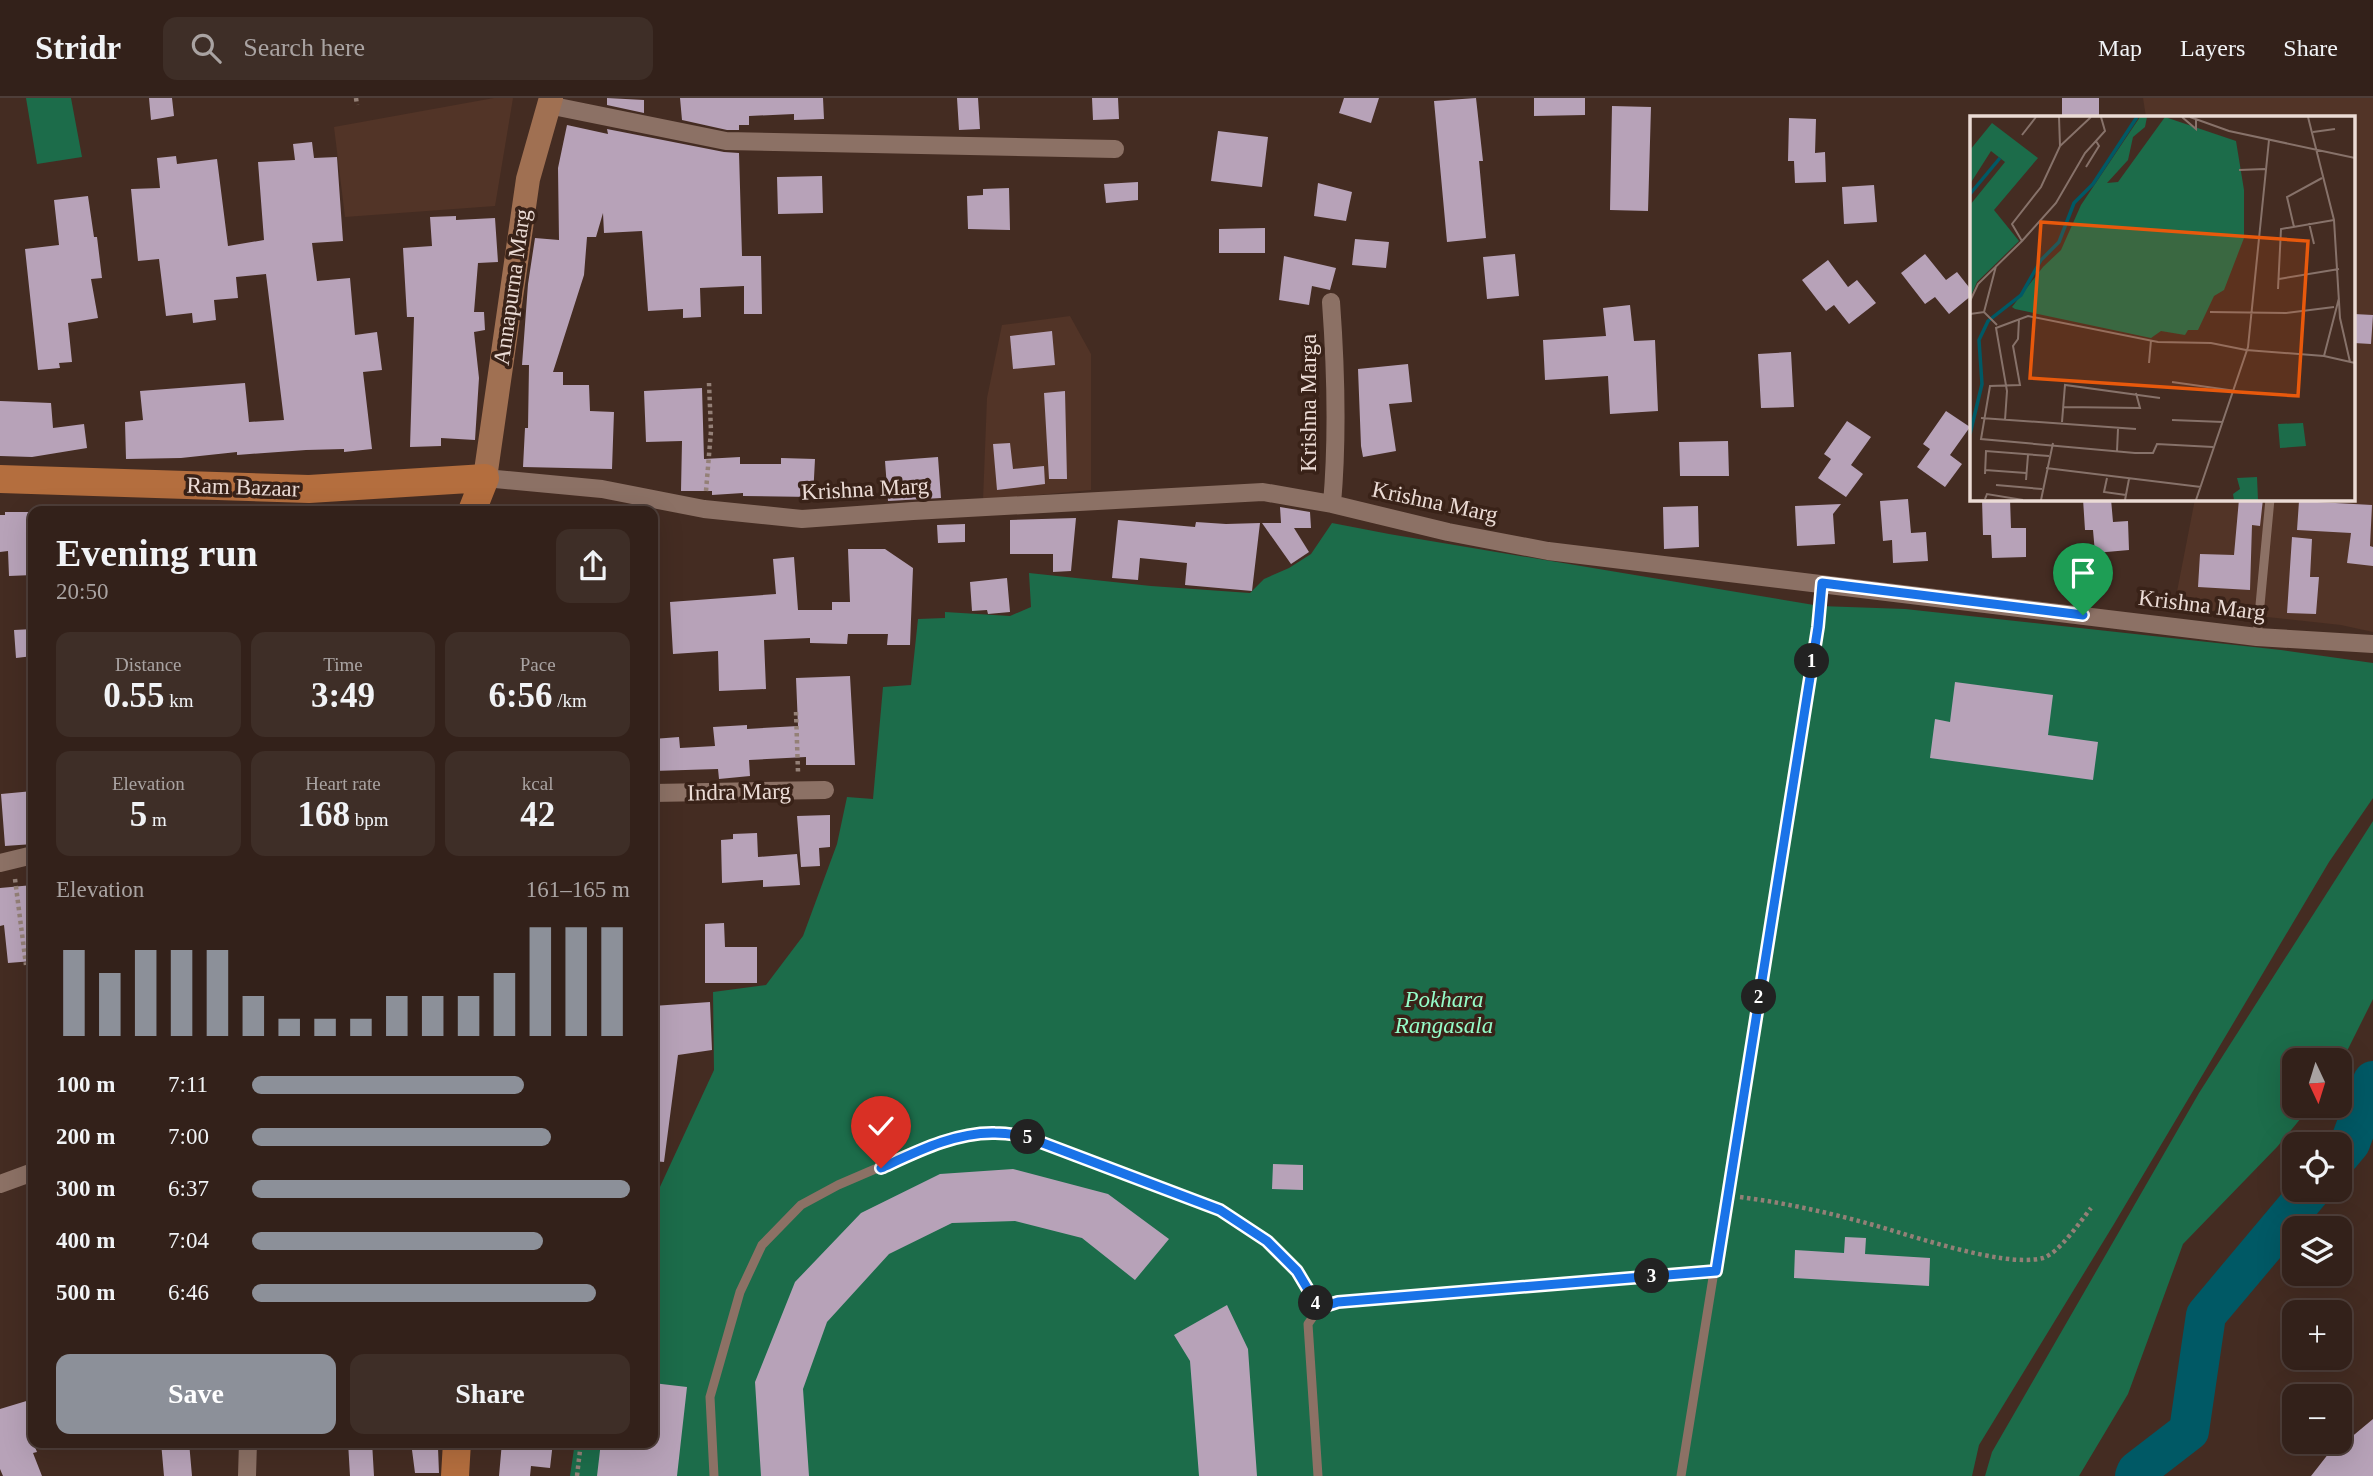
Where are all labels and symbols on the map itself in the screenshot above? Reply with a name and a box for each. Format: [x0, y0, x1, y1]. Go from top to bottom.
inset map [1970, 116, 2356, 500]
street label: Annapurna Marg [489, 207, 535, 367]
street label: Krishna Marga [1296, 334, 1321, 472]
street label: Ram Bazaar [186, 473, 300, 501]
street label: Krishna Marg [800, 473, 930, 505]
street label: Krishna Marg [1370, 476, 1501, 528]
pin [2053, 543, 2113, 615]
street label: Krishna Marg [2137, 585, 2268, 625]
pin: 1 [1794, 644, 1829, 678]
street label: Indra Marg [687, 779, 792, 805]
pin: 2 [1742, 979, 1776, 1014]
park label: Pokhara Rangasala [1394, 987, 1493, 1038]
north arrow [2282, 1048, 2352, 1118]
pin [851, 1096, 911, 1168]
pin: 5 [1010, 1119, 1046, 1154]
pin: 3 [1634, 1258, 1670, 1294]
pin: 4 [1298, 1286, 1334, 1320]

